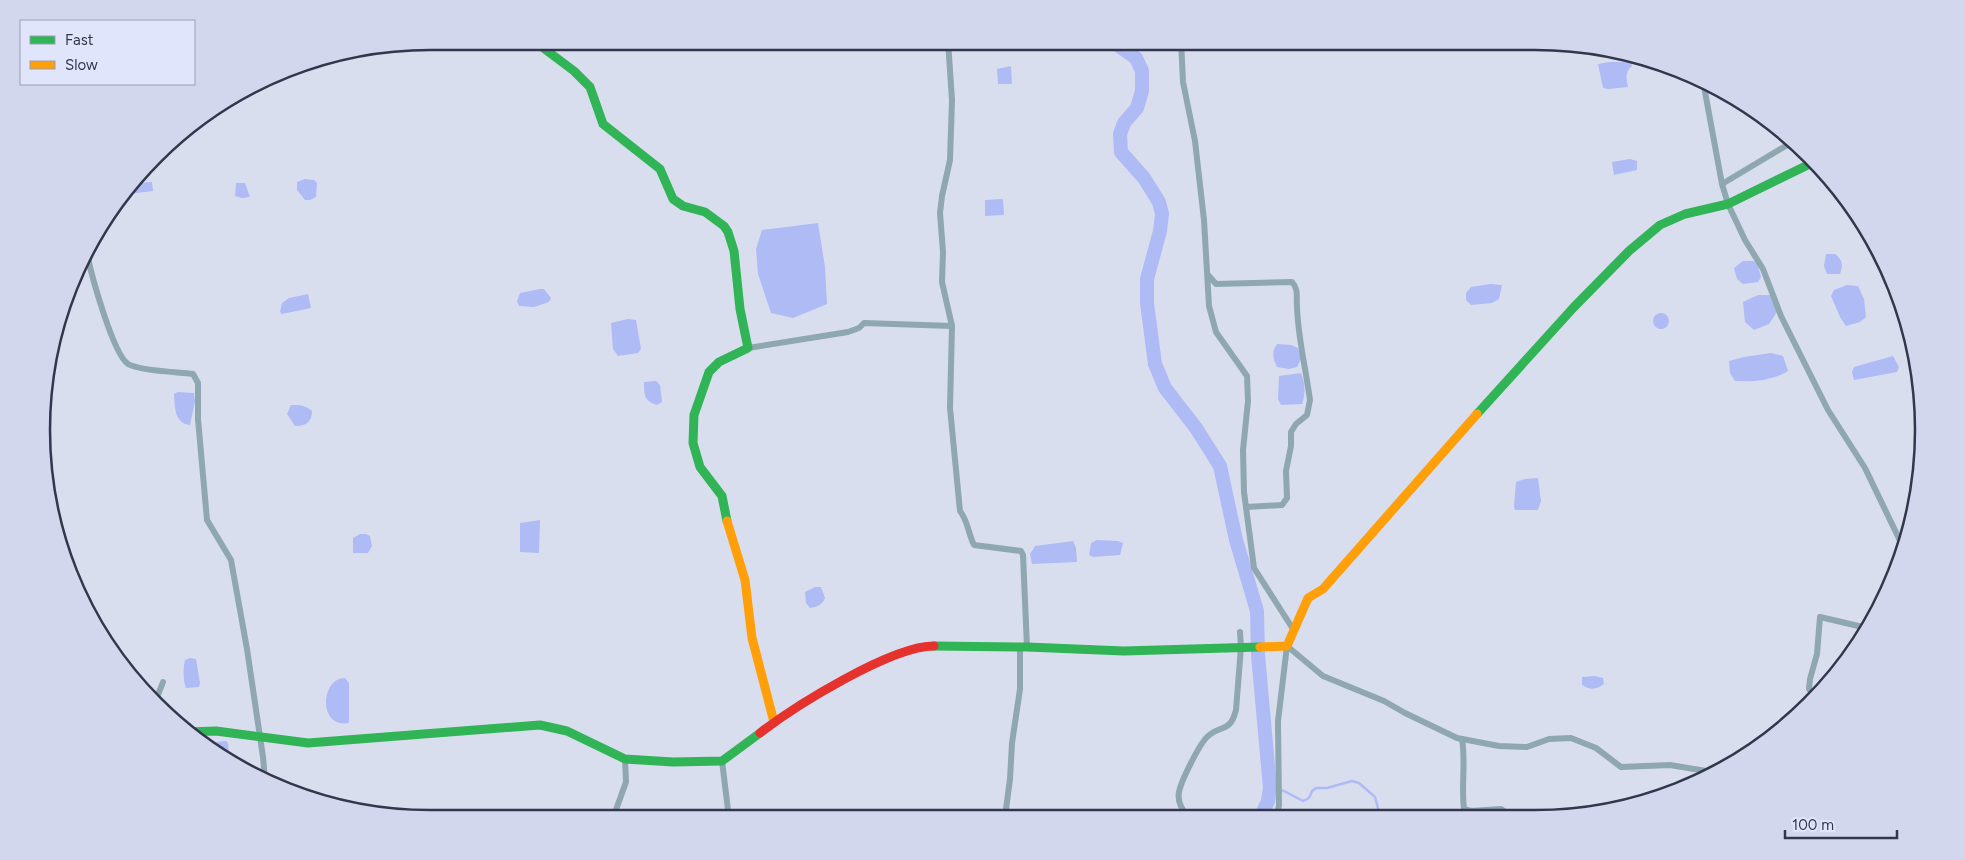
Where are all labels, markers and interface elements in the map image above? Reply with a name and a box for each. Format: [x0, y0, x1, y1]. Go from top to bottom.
legend [20, 20, 195, 85]
text: Fast [65, 31, 94, 49]
text: Slow [65, 56, 98, 74]
scale bar [1785, 808, 1898, 840]
text: 100 m [1792, 816, 1834, 834]

